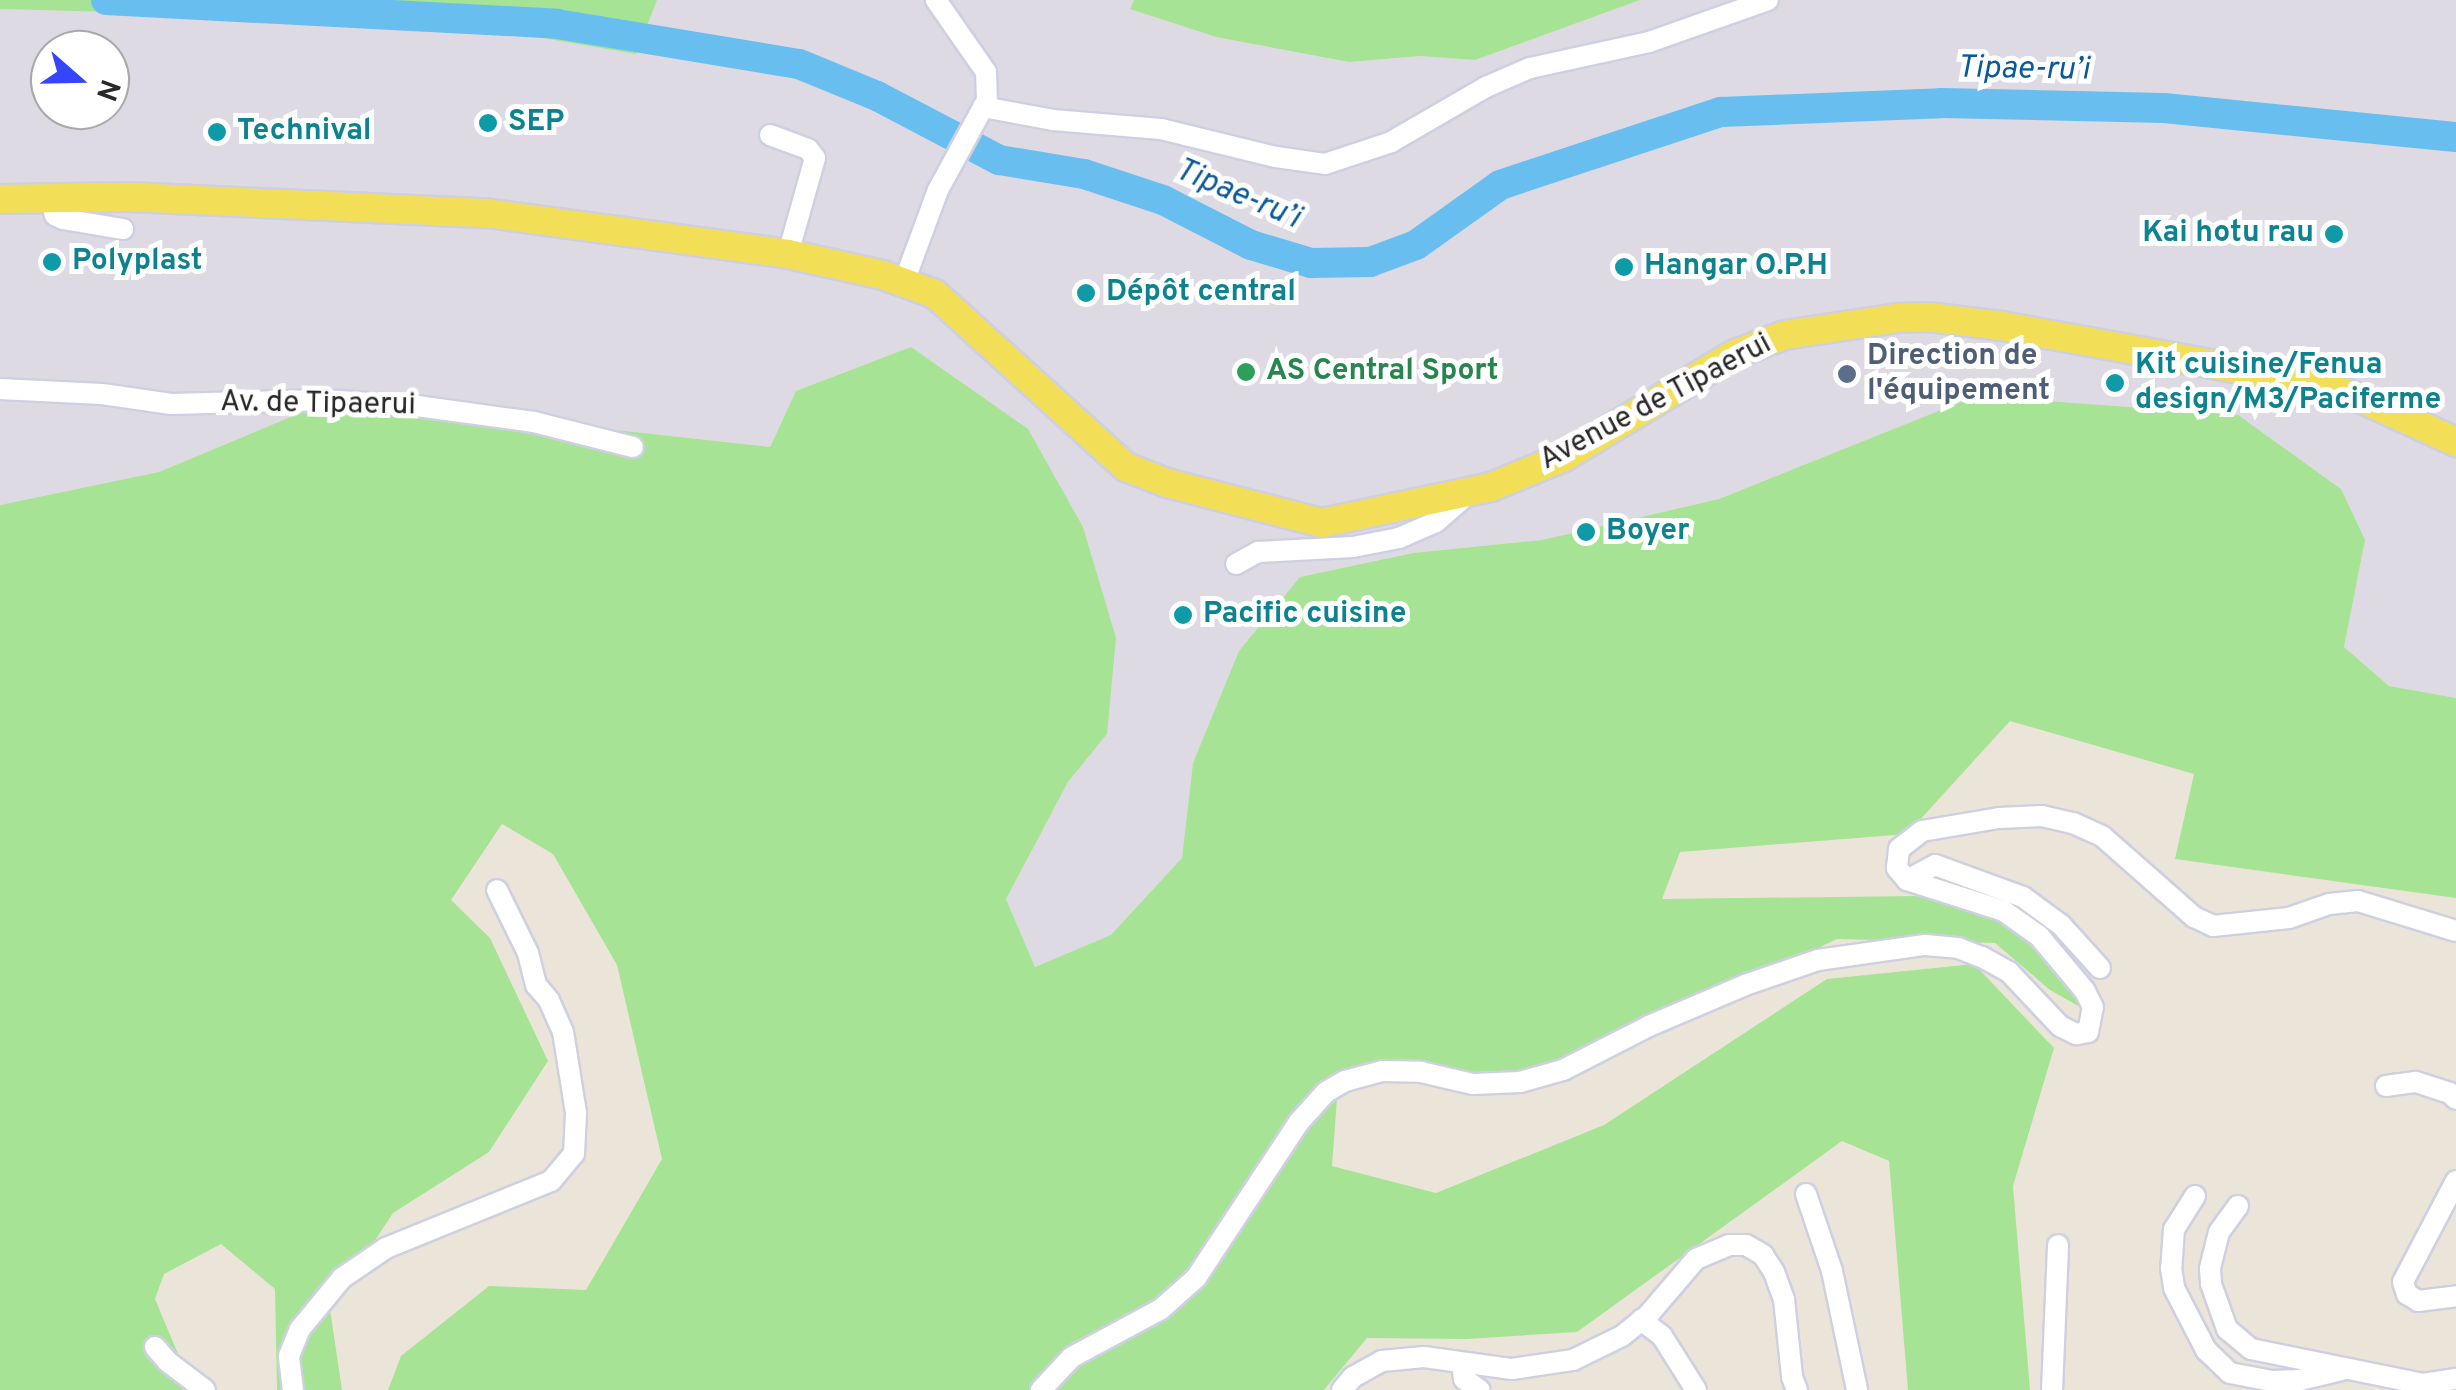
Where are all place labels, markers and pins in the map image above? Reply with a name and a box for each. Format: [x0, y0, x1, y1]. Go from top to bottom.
place label: SEP [508, 105, 564, 141]
marker: SEP [477, 112, 499, 134]
place label: Technival [237, 114, 372, 150]
marker: Technival [206, 121, 228, 143]
place label: Kai hotu rau [2142, 216, 2314, 252]
marker: Kai hotu rau [2323, 223, 2345, 245]
place label: Polyplast [72, 244, 203, 280]
place label: Hangar O.P.H [1644, 249, 1828, 285]
marker: Polyplast [41, 251, 63, 273]
marker: Hangar O.P.H [1613, 256, 1635, 278]
place label: Dépôt central [1106, 275, 1296, 311]
marker: Dépôt central [1075, 282, 1097, 304]
place label: Direction de l'équipement [1867, 339, 2050, 410]
place label: Kit cuisine/Fenua design/M3/Paciferme [2135, 348, 2441, 418]
place label: AS Central Sport [1266, 354, 1499, 390]
marker: AS Central Sport [1235, 361, 1257, 383]
marker: Direction de l'équipement [1836, 363, 1858, 385]
marker: Kit cuisine/Fenua design/M3/Paciferme [2104, 372, 2126, 394]
place label: Boyer [1606, 514, 1689, 550]
marker: Boyer [1575, 521, 1597, 543]
place label: Pacific cuisine [1203, 597, 1406, 633]
marker: Pacific cuisine [1172, 604, 1194, 626]

